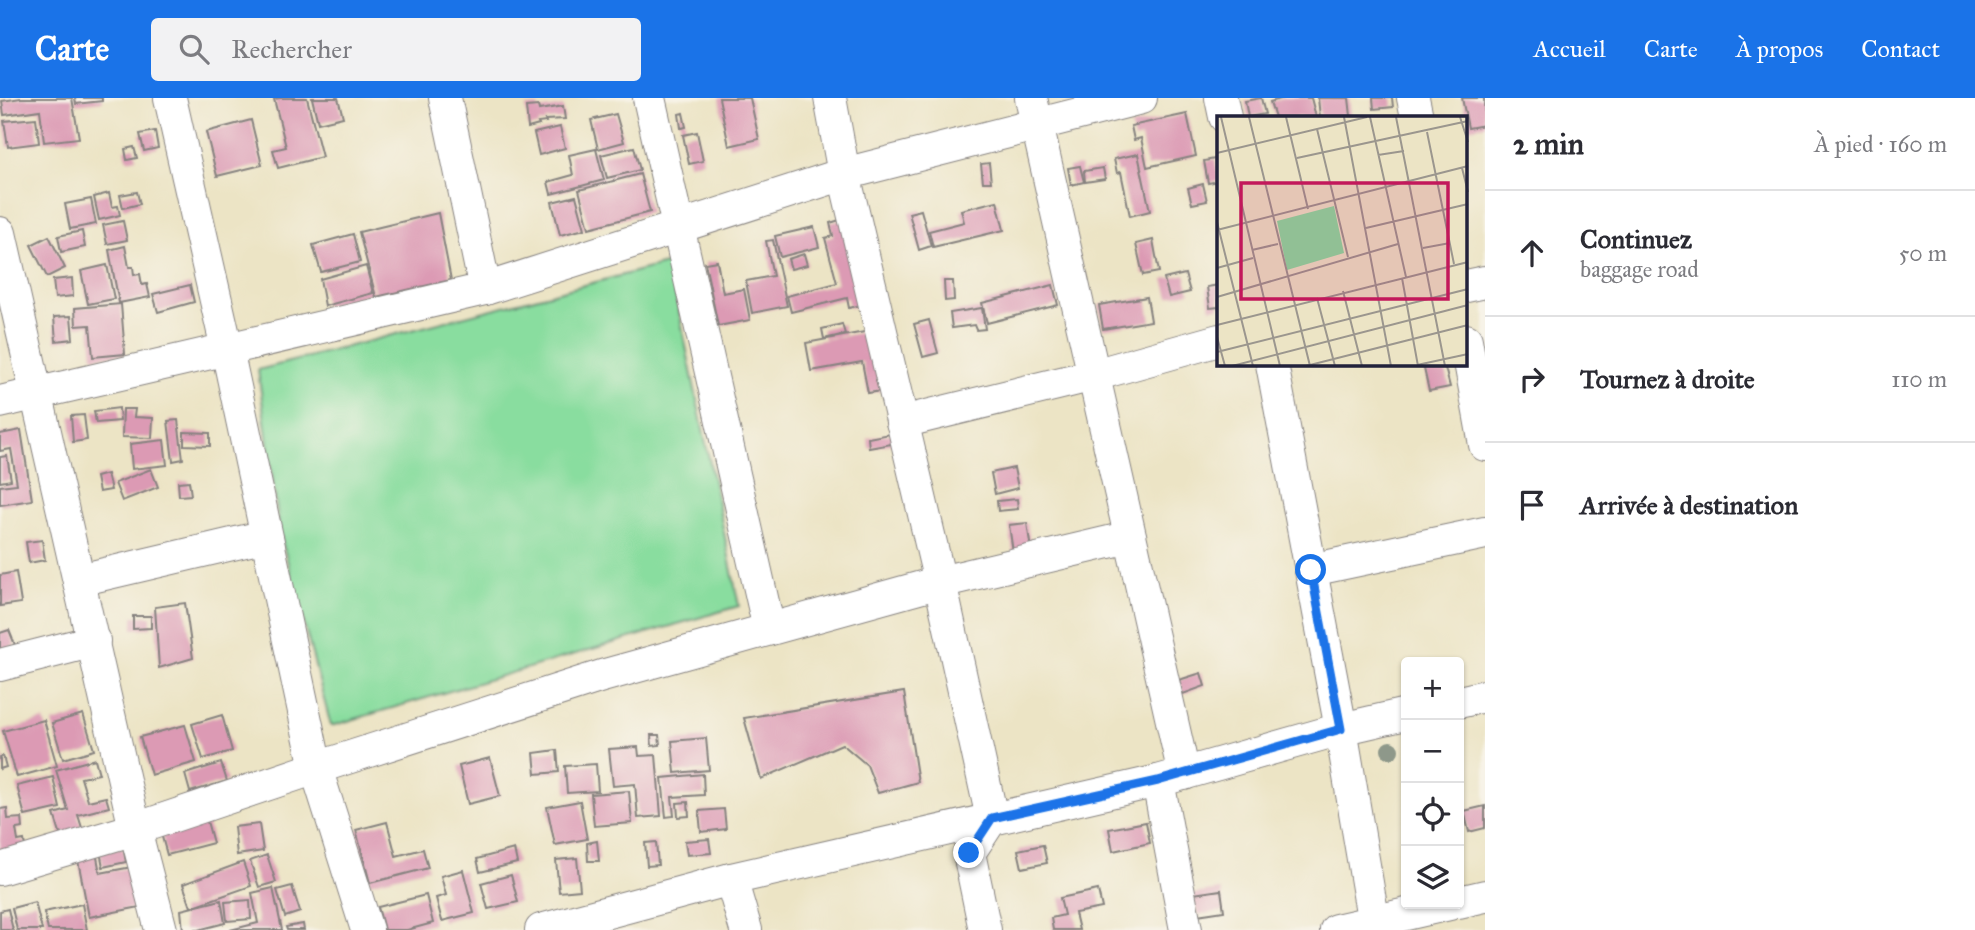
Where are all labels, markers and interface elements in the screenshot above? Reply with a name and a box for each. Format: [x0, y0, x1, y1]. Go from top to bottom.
search box [151, 18, 641, 81]
text: Carte [35, 29, 109, 69]
icon: search [175, 30, 213, 68]
text: Rechercher [231, 33, 352, 65]
text: Accueil [1534, 34, 1606, 64]
text: Carte [1644, 34, 1698, 64]
text: À propos [1736, 34, 1823, 64]
text: Contact [1861, 34, 1940, 64]
inset map [1217, 116, 1468, 366]
text: 2 min [1513, 126, 1584, 162]
text: À pied · 160 m [1814, 130, 1947, 158]
text: Continuez [1580, 223, 1692, 255]
icon: ahead [1513, 234, 1551, 272]
text: 50 m [1899, 239, 1947, 267]
text: baggage road [1580, 255, 1699, 283]
icon: right [1513, 360, 1551, 398]
text: Tournez à droite [1580, 363, 1755, 395]
text: 110 m [1891, 365, 1947, 393]
icon: arrive [1513, 486, 1551, 524]
text: Arrivée à destination [1580, 489, 1798, 521]
route start [1295, 554, 1326, 585]
map controls [1401, 657, 1464, 909]
button: + [1401, 657, 1464, 720]
button: − [1401, 720, 1464, 783]
button: locate [1401, 783, 1464, 846]
route end [953, 837, 984, 868]
button: layers [1401, 846, 1464, 909]

